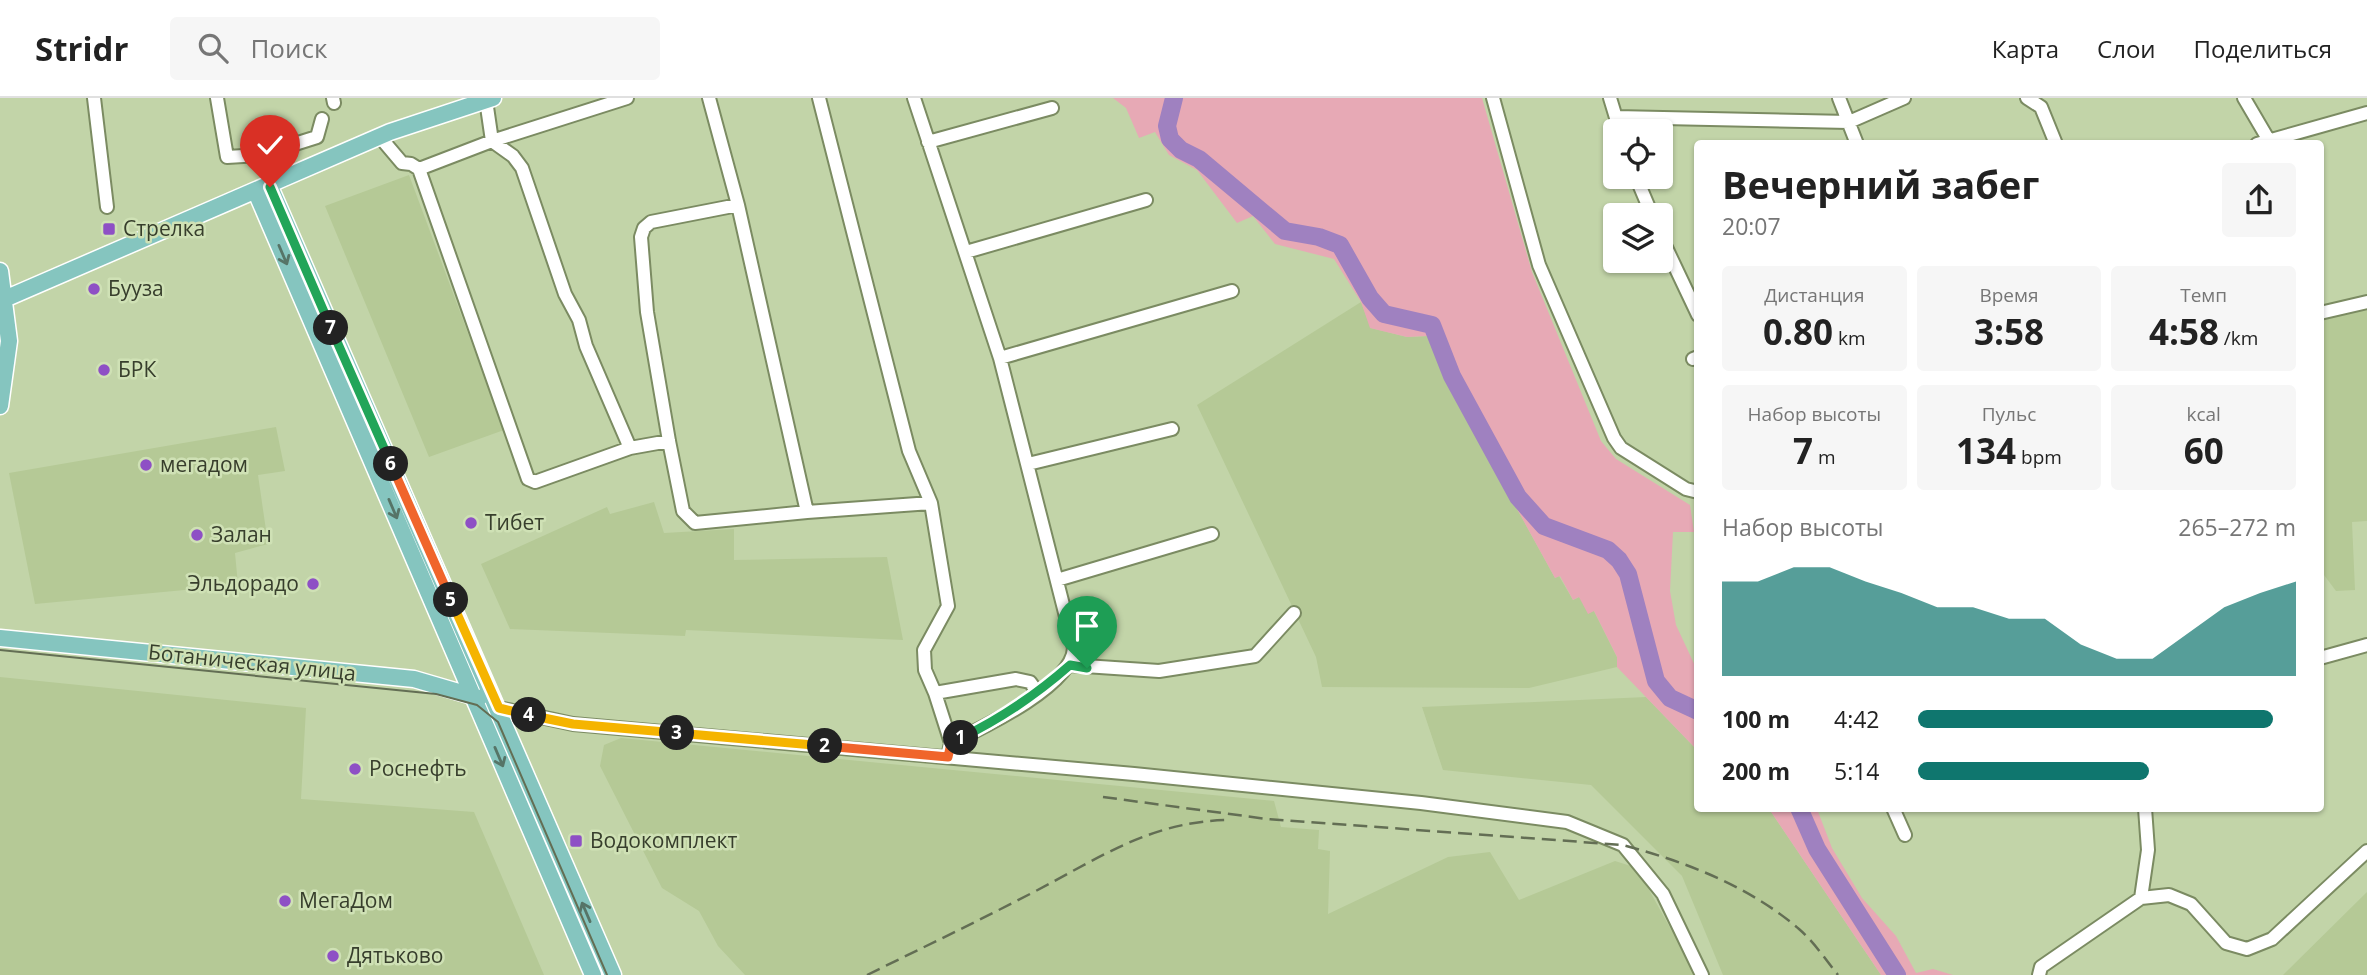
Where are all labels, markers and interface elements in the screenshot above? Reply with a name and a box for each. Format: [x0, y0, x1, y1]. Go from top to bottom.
search box [170, 17, 660, 80]
text: Stridr [35, 26, 128, 71]
icon: search [194, 29, 232, 67]
text: Поиск [250, 30, 327, 66]
text: Карта [1992, 32, 2059, 65]
text: Слои [2097, 32, 2156, 65]
text: Поделиться [2194, 32, 2332, 65]
pin [240, 115, 300, 187]
map controls [1603, 119, 1673, 273]
button: locate [1603, 119, 1673, 189]
icon: check [251, 126, 289, 164]
text: Вечерний забег [1722, 158, 2039, 210]
button: share [2222, 163, 2296, 237]
button: layers [1603, 203, 1673, 273]
text: 20:07 [1722, 210, 1781, 242]
place label: Стрелка [123, 214, 205, 242]
marker: Стрелка [101, 221, 117, 237]
one-way arrow [277, 244, 290, 265]
place label: Бууза [108, 274, 164, 302]
marker: Бууза [86, 281, 102, 297]
text: Дистанция [1764, 282, 1864, 308]
text: Время [1979, 282, 2039, 308]
text: Темп [2180, 282, 2227, 308]
text: 0.80 [1763, 308, 1833, 355]
text: 3:58 [1974, 308, 2044, 355]
text: 4:58 [2149, 308, 2219, 355]
pin: 7 [314, 310, 348, 345]
text: 7 [325, 314, 336, 340]
text: km [1833, 325, 1866, 351]
text: /km [2219, 325, 2258, 351]
place label: БРК [118, 355, 156, 383]
marker: БРК [96, 362, 112, 378]
text: Набор высоты [1748, 401, 1881, 427]
text: Пульс [1982, 401, 2036, 427]
text: kcal [2186, 401, 2221, 427]
text: 7 [1793, 427, 1813, 474]
text: 134 [1956, 427, 2016, 474]
text: 60 [2184, 427, 2224, 474]
text: m [1813, 444, 1836, 470]
text: bpm [2016, 444, 2062, 470]
pin: 6 [374, 446, 408, 482]
place label: мегадом [160, 450, 248, 478]
text: 6 [385, 450, 396, 476]
marker: мегадом [138, 457, 154, 473]
one-way arrow [387, 498, 400, 519]
place label: Тибет [485, 508, 544, 536]
text: Набор высоты [1722, 511, 1884, 543]
text: 265–272 m [2178, 511, 2296, 543]
marker: Тибет [463, 515, 479, 531]
place label: Залан [211, 520, 272, 548]
marker: Залан [189, 527, 205, 543]
place label: Эльдорадо [187, 569, 299, 597]
marker: Эльдорадо [305, 576, 321, 592]
pin: 5 [434, 582, 468, 618]
text: 5 [445, 586, 456, 612]
pin [1057, 596, 1117, 668]
icon: arrive [1068, 607, 1106, 645]
street label: Ботаническая улица [147, 637, 357, 687]
pin: 4 [512, 698, 546, 732]
text: 4 [523, 701, 534, 727]
text: 100 m [1722, 703, 1790, 735]
text: 4:42 [1834, 703, 1880, 735]
pin: 3 [660, 716, 694, 750]
text: 3 [671, 719, 682, 745]
pin: 1 [944, 720, 978, 756]
text: 1 [955, 724, 966, 750]
pin: 2 [808, 728, 842, 764]
text: 2 [819, 732, 830, 758]
one-way arrow [493, 746, 506, 768]
place label: Роснефть [369, 754, 467, 782]
text: 200 m [1722, 755, 1790, 787]
text: 5:14 [1834, 755, 1880, 787]
marker: Роснефть [347, 761, 363, 777]
place label: Водокомплект [590, 826, 737, 854]
marker: Водокомплект [568, 833, 584, 849]
place label: МегаДом [299, 886, 393, 914]
marker: МегаДом [277, 893, 293, 909]
one-way arrow [579, 902, 592, 924]
place label: Дятьково [347, 941, 443, 969]
marker: Дятьково [325, 948, 341, 964]

